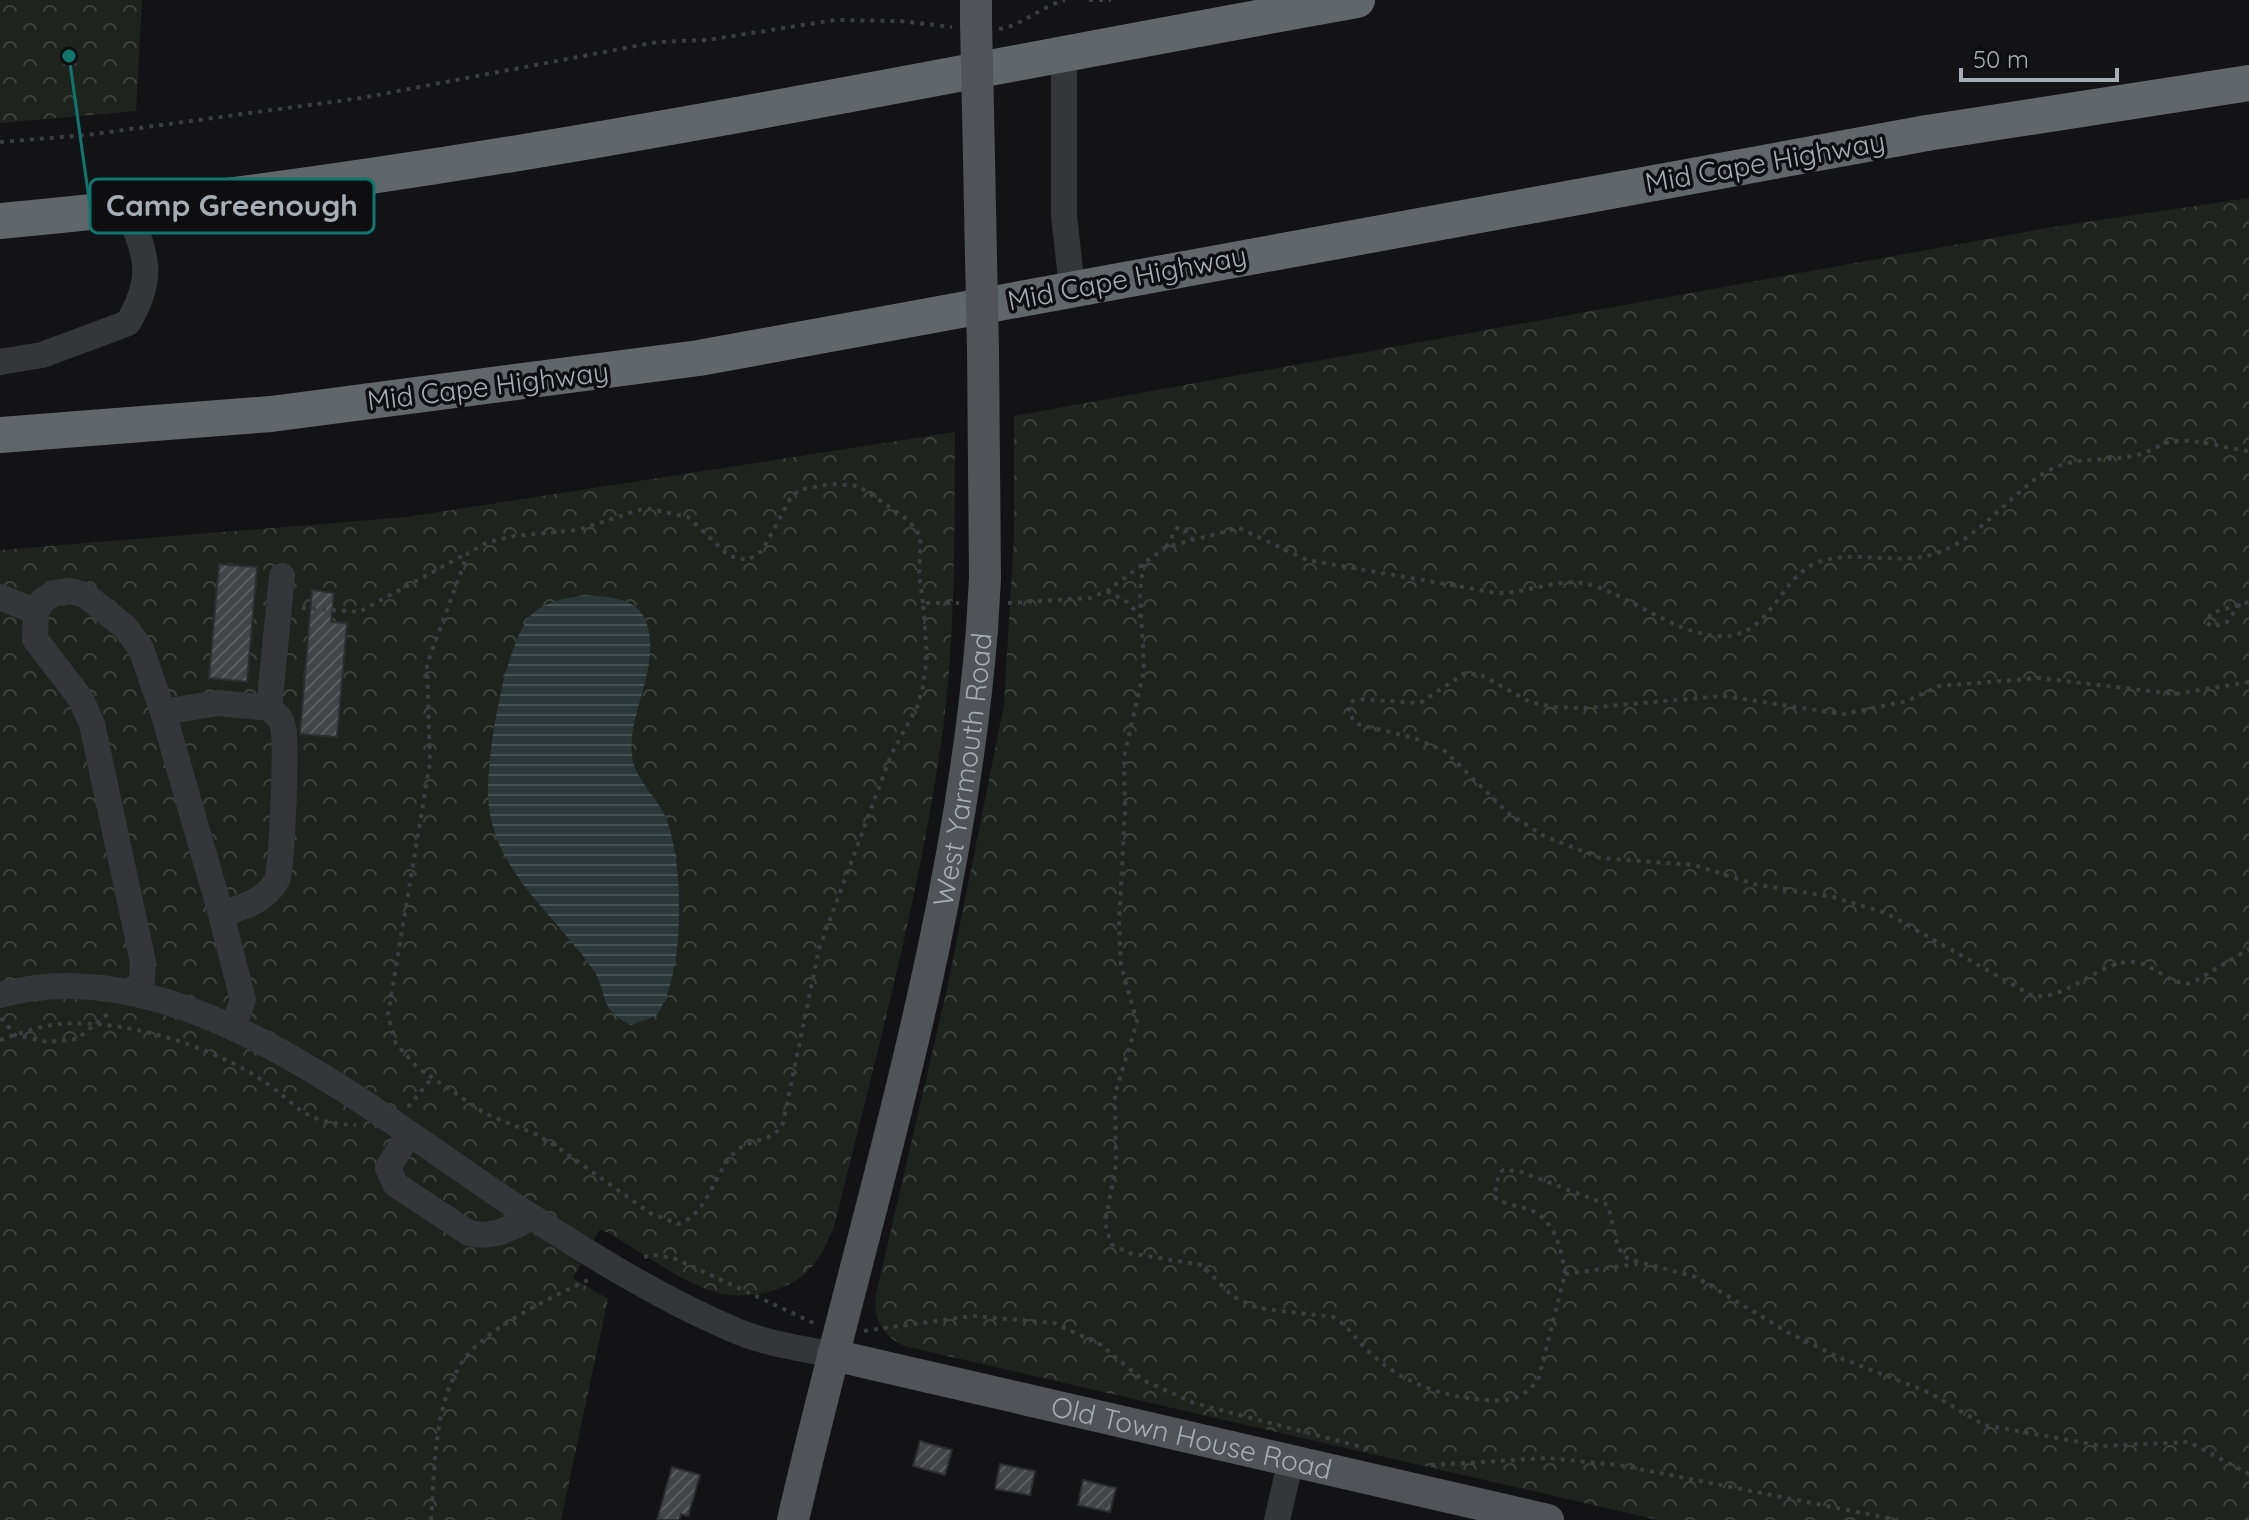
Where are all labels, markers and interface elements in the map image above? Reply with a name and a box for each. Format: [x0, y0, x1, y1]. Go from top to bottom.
scale bar [1961, 32, 2117, 82]
text: 50 m [1973, 44, 2029, 74]
street label: Mid Cape Highway [1642, 123, 1888, 200]
callout: Camp Greenough [90, 179, 374, 233]
text: Camp Greenough [106, 186, 358, 224]
street label: Mid Cape Highway [1004, 237, 1250, 318]
street label: Mid Cape Highway [365, 353, 611, 418]
street label: West Yarmouth Road [925, 631, 999, 909]
street label: Old Town House Road [1048, 1388, 1335, 1487]

